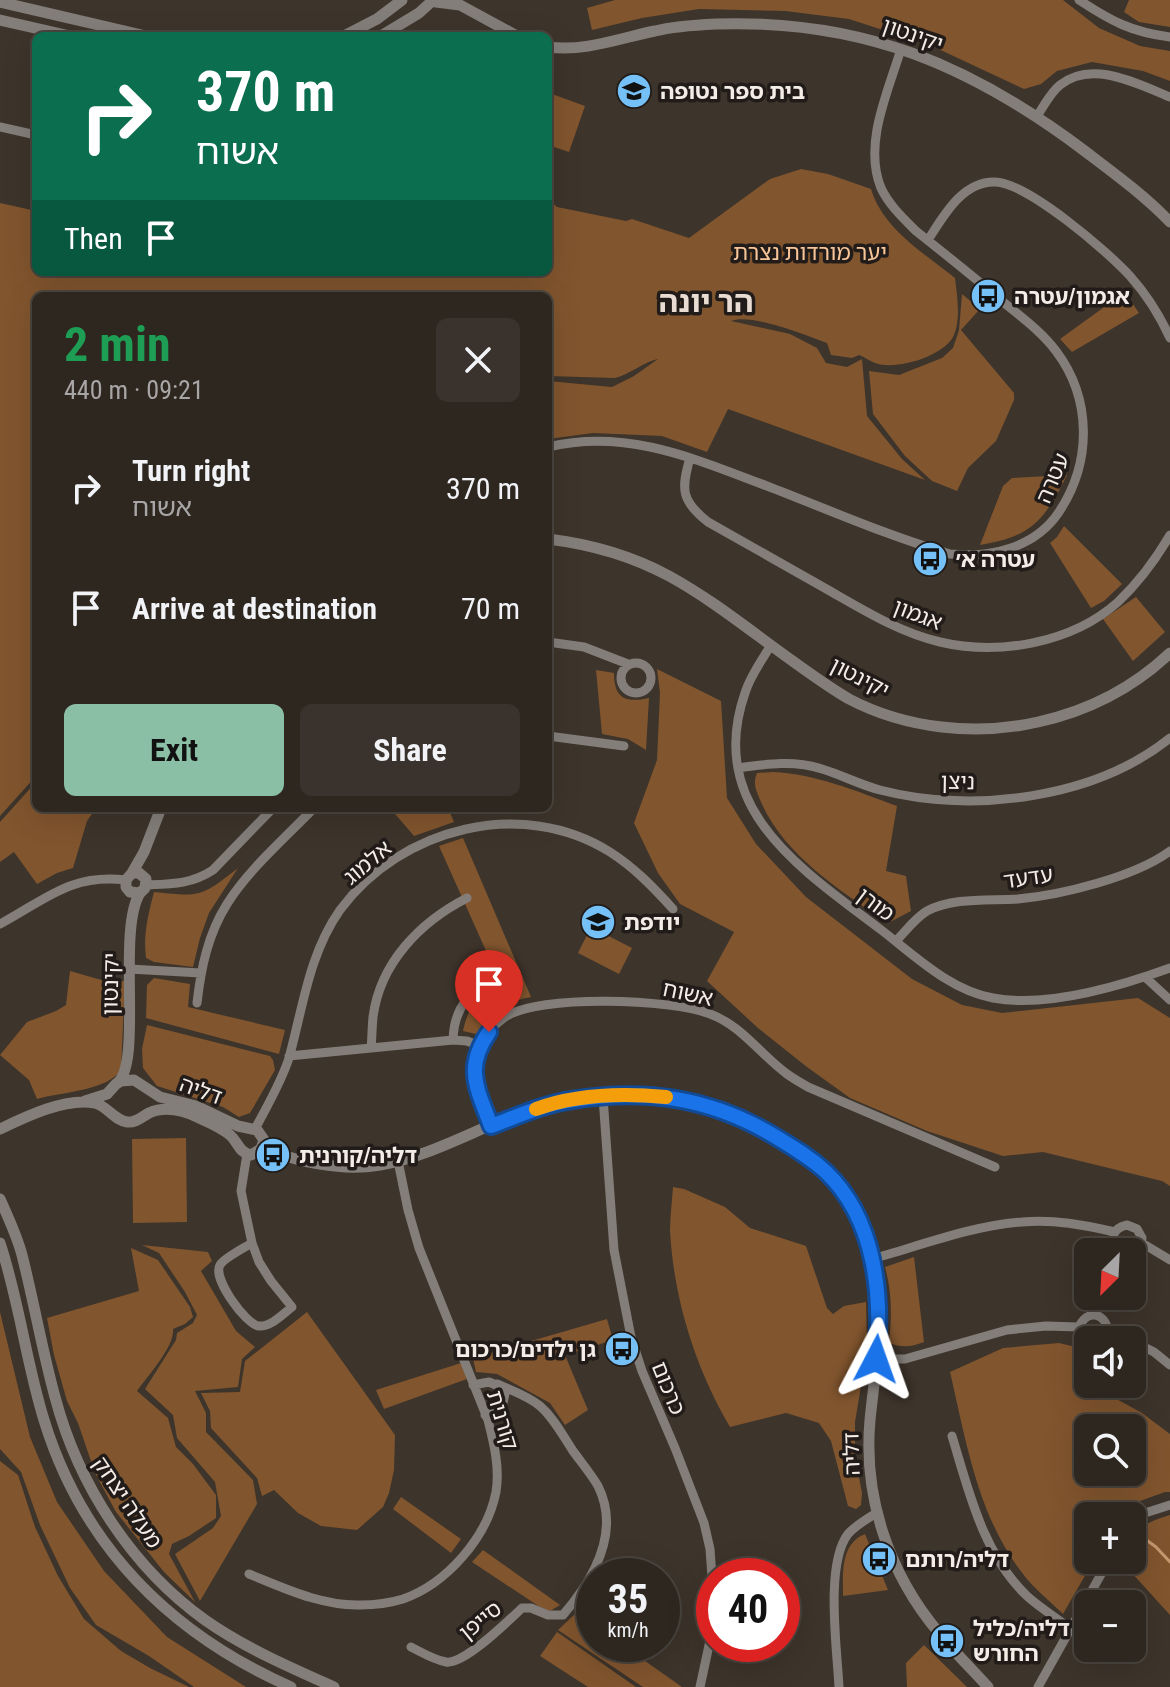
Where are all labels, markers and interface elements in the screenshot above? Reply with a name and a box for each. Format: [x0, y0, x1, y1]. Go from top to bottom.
street label: יקינטון [879, 12, 946, 56]
text: 370 m [196, 59, 335, 125]
icon: right [64, 64, 168, 168]
school or university icon: בית ספר נטופה [615, 72, 653, 110]
place label: בית ספר נטופה [660, 79, 805, 104]
text: אשוח [196, 131, 279, 173]
icon: arrive [139, 216, 183, 260]
text: Then [64, 221, 123, 256]
park label: יער מורדות נצרת [733, 240, 887, 265]
bus stop icon: אגמון/עטרה [969, 277, 1007, 315]
district label: הר יונה [659, 284, 753, 319]
place label: אגמון/עטרה [1014, 284, 1130, 309]
text: 2 min [64, 316, 171, 373]
button: close [436, 318, 520, 402]
text: 440 m · 09:21 [64, 375, 204, 405]
street label: עטרה [1031, 449, 1074, 507]
text: Turn right [132, 453, 250, 488]
icon: right [64, 466, 108, 510]
text: 370 m [446, 471, 520, 506]
text: אשוח [132, 492, 192, 522]
bus stop icon: עטרה א׳ [911, 540, 949, 578]
place label: עטרה א׳ [956, 547, 1035, 572]
icon: arrive [64, 586, 108, 630]
text: Arrive at destination [132, 591, 377, 626]
text: 70 m [461, 591, 520, 626]
street label: אגמון [890, 594, 946, 635]
street label: יקינטון [826, 652, 893, 703]
button: Exit [64, 704, 284, 796]
button: Share [300, 704, 520, 796]
street label: ניצן [941, 769, 975, 794]
street label: אלמוג [338, 835, 396, 890]
street label: עדעד [1002, 862, 1055, 893]
street label: מורן [852, 882, 899, 926]
school or university icon: יודפת [579, 903, 617, 941]
place label: יודפת [624, 910, 680, 935]
pin [455, 950, 523, 1032]
street label: יקינטון [97, 953, 124, 1016]
icon: arrive [467, 962, 511, 1006]
street label: אשוח [660, 976, 715, 1011]
street label: דליה [176, 1071, 225, 1110]
bus stop icon: דליה/קורנית [254, 1136, 292, 1174]
place label: דליה/קורנית [299, 1143, 417, 1168]
north arrow [1074, 1238, 1146, 1310]
map controls [1074, 1238, 1146, 1662]
position arrow [834, 1317, 918, 1401]
button: sound [1074, 1326, 1146, 1398]
bus stop icon: גן ילדים/כרכום [603, 1330, 641, 1368]
place label: גן ילדים/כרכום [455, 1337, 596, 1362]
street label: כרכום [647, 1358, 690, 1418]
street label: קורנית [482, 1387, 523, 1453]
button: search [1074, 1414, 1146, 1486]
street label: דליה [838, 1432, 865, 1476]
street label: מעלה יצחק [88, 1452, 167, 1553]
button: + [1074, 1502, 1146, 1574]
bus stop icon: דליה/רותם [860, 1540, 898, 1578]
place label: דליה/רותם [905, 1547, 1010, 1572]
speed limit sign: 40 [696, 1558, 800, 1662]
text: 35 [608, 1576, 648, 1623]
button: − [1074, 1590, 1146, 1662]
street label: סייפן [454, 1596, 506, 1645]
place label: דליה/כליל החורש [973, 1616, 1070, 1666]
text: km/h [607, 1618, 649, 1642]
bus stop icon: דליה/כליל החורש [928, 1622, 966, 1660]

